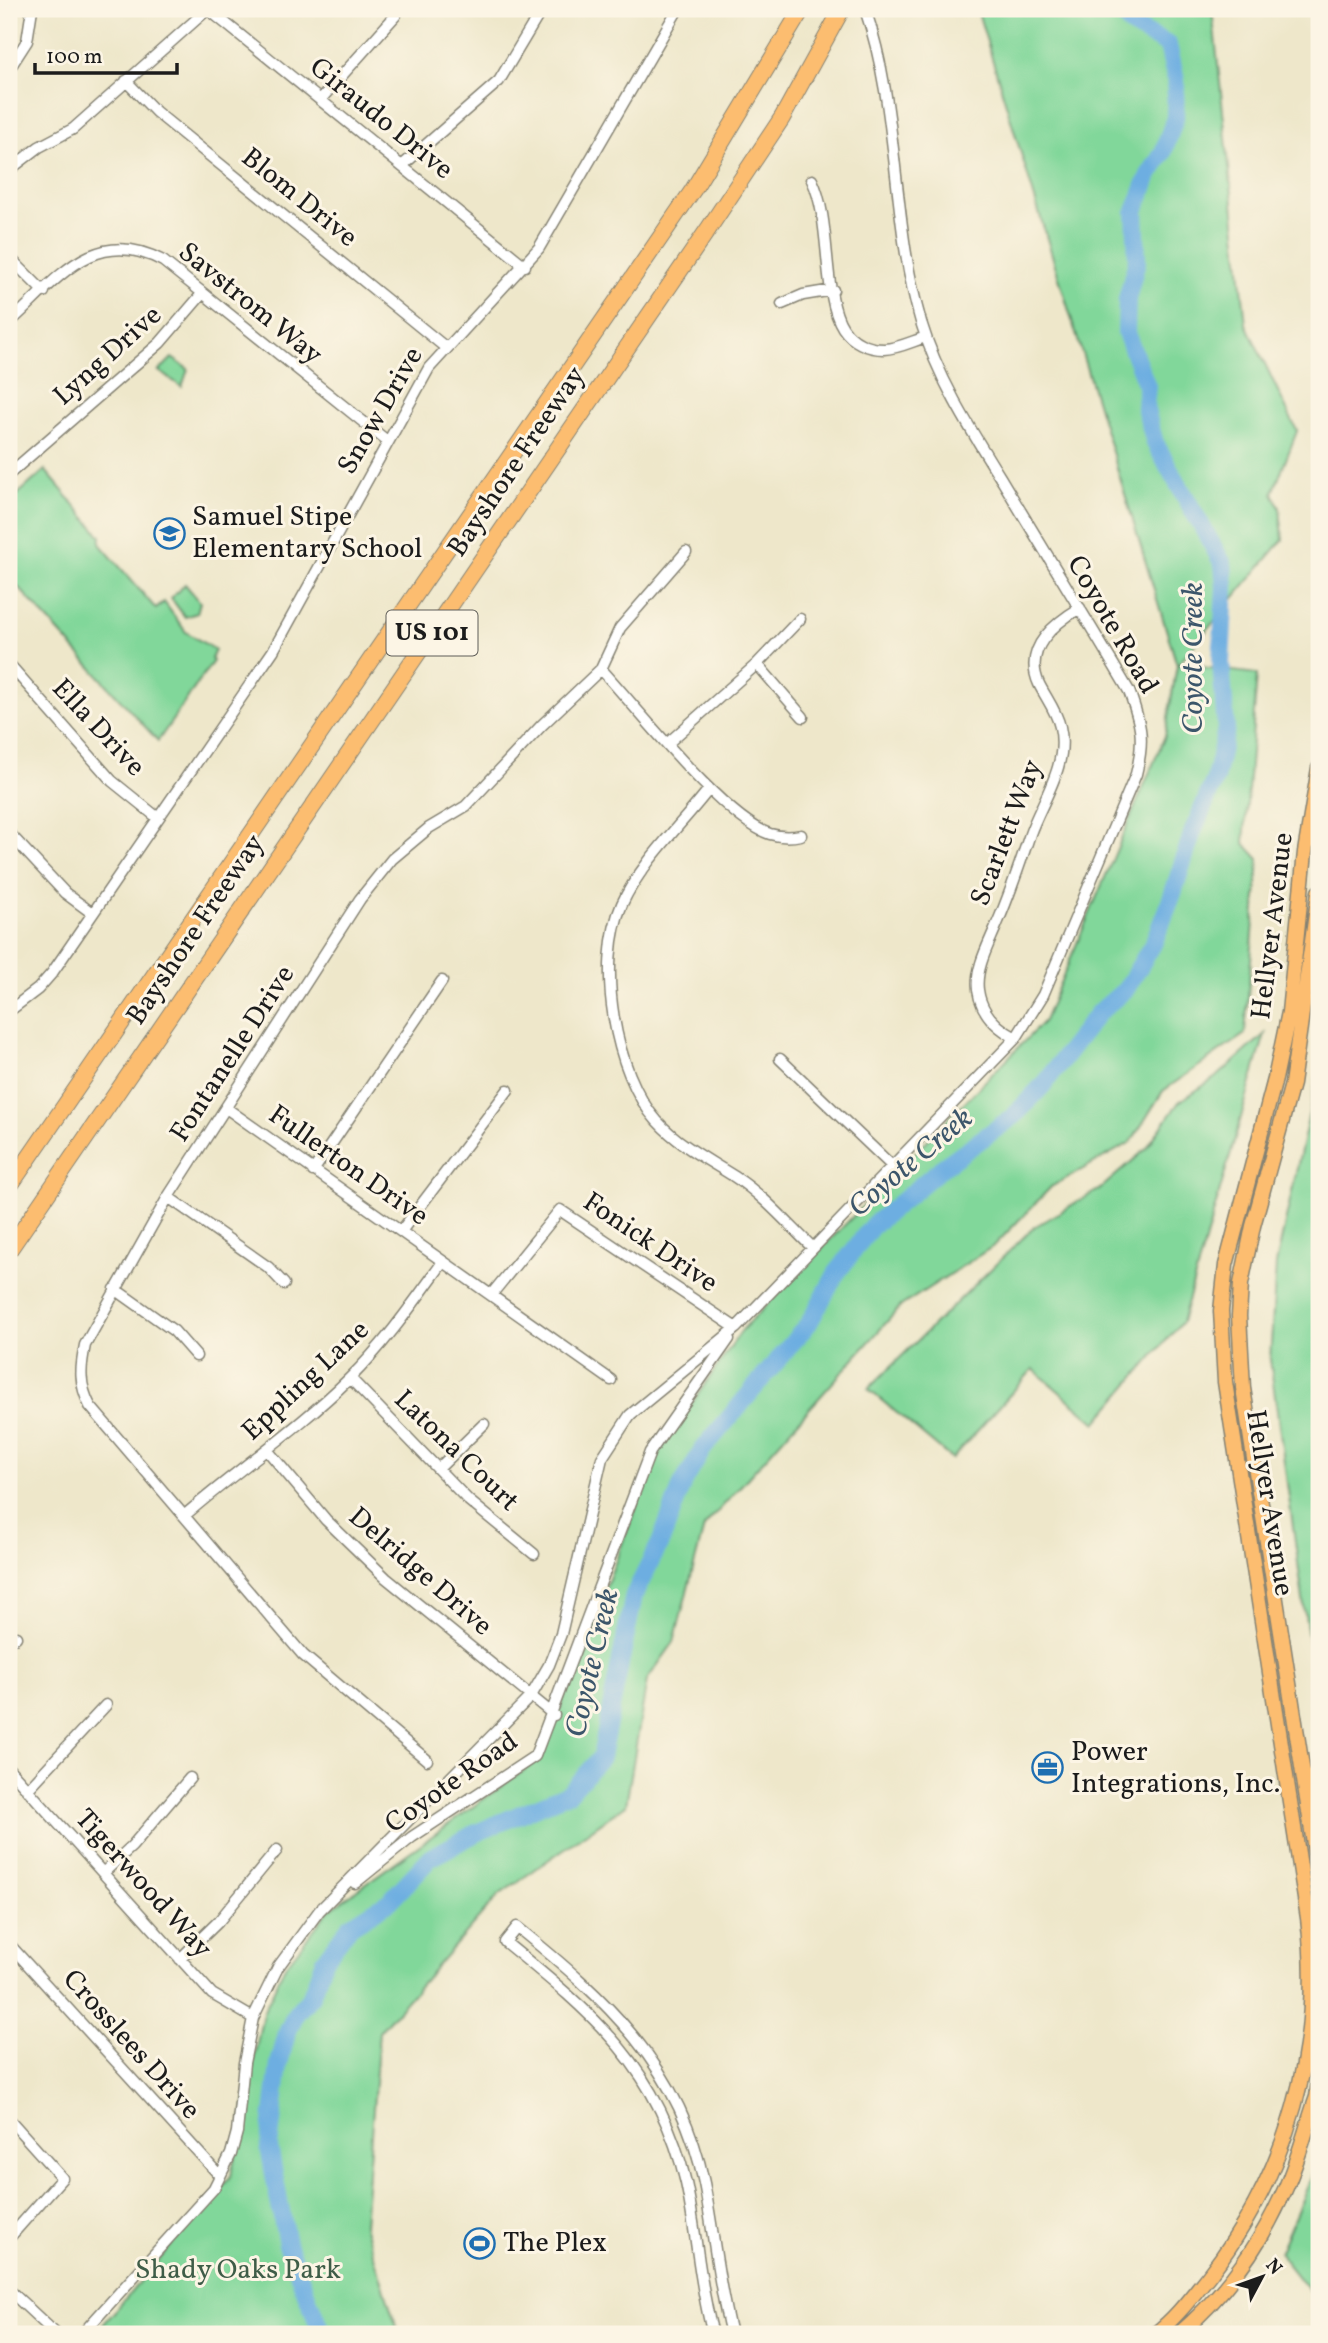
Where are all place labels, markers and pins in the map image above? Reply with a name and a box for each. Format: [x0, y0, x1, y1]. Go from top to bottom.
place label: Samuel Stipe Elementary School [192, 498, 423, 569]
school or university icon: Samuel Stipe Elementary School [152, 516, 186, 550]
place label: Power Integrations, Inc. [1071, 1733, 1280, 1804]
office icon: Power Integrations, Inc. [1031, 1751, 1065, 1785]
place label: The Plex [503, 2224, 607, 2263]
sports icon: The Plex [463, 2226, 497, 2260]

